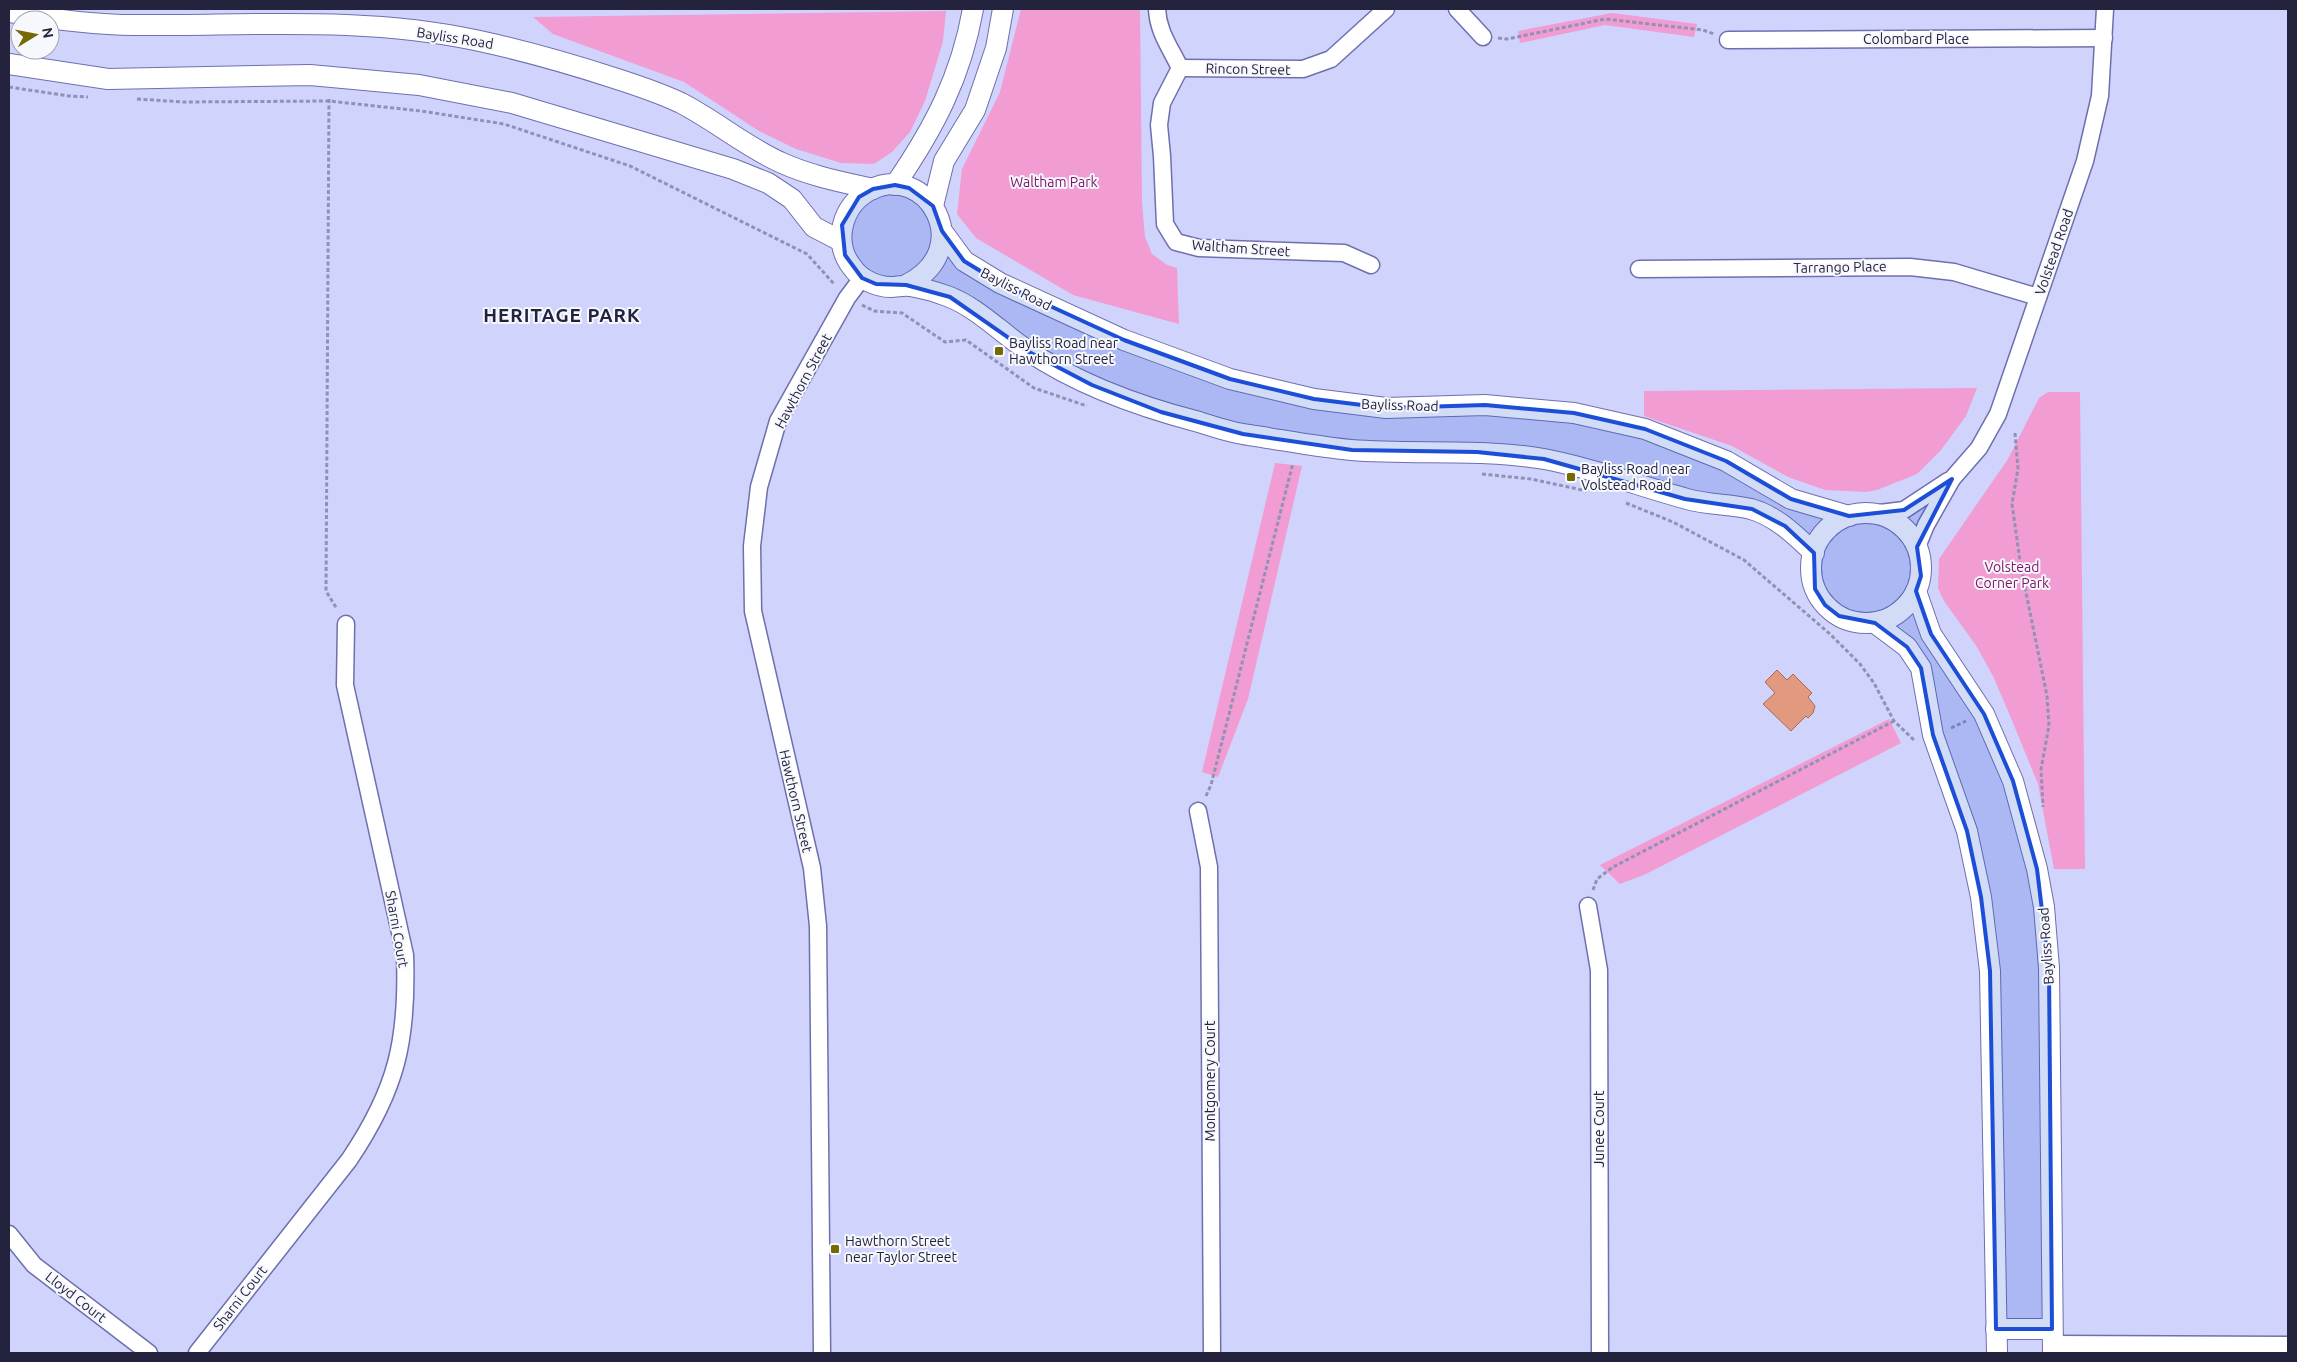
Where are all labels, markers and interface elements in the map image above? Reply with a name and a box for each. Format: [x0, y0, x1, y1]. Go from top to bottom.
north arrow [10, 10, 60, 60]
street label: Bayliss Road [415, 24, 495, 52]
text: N [39, 26, 57, 39]
street label: Colombard Place [1863, 31, 1969, 47]
street label: Rincon Street [1205, 60, 1291, 78]
park label: Waltham Park [1010, 174, 1098, 190]
street label: Volstead Road [2032, 207, 2076, 297]
street label: Waltham Street [1191, 237, 1291, 259]
street label: Tarrango Place [1793, 258, 1887, 276]
street label: Bayliss Road [978, 264, 1054, 314]
district label: HERITAGE PARK [483, 304, 641, 326]
street label: Hawthorn Street [771, 330, 835, 431]
place label: Bayliss Road near Hawthorn Street [1009, 335, 1119, 367]
marker: Bayliss Road near Hawthorn Street [993, 345, 1005, 357]
street label: Bayliss Road [1361, 396, 1439, 414]
place label: Bayliss Road near Volstead Road [1581, 461, 1691, 493]
marker: Bayliss Road near Volstead Road [1565, 471, 1577, 483]
park label: Volstead Corner Park [1975, 559, 2049, 591]
street label: Hawthorn Street [776, 748, 816, 854]
street label: Sharni Court [382, 889, 412, 969]
street label: Bayliss Road [2035, 907, 2057, 985]
street label: Montgomery Court [1202, 1020, 1218, 1142]
street label: Junee Court [1591, 1090, 1607, 1168]
place label: Hawthorn Street near Taylor Street [845, 1233, 958, 1265]
marker: Hawthorn Street near Taylor Street [829, 1243, 841, 1255]
street label: Sharni Court [210, 1262, 271, 1334]
street label: Lloyd Court [42, 1268, 110, 1326]

